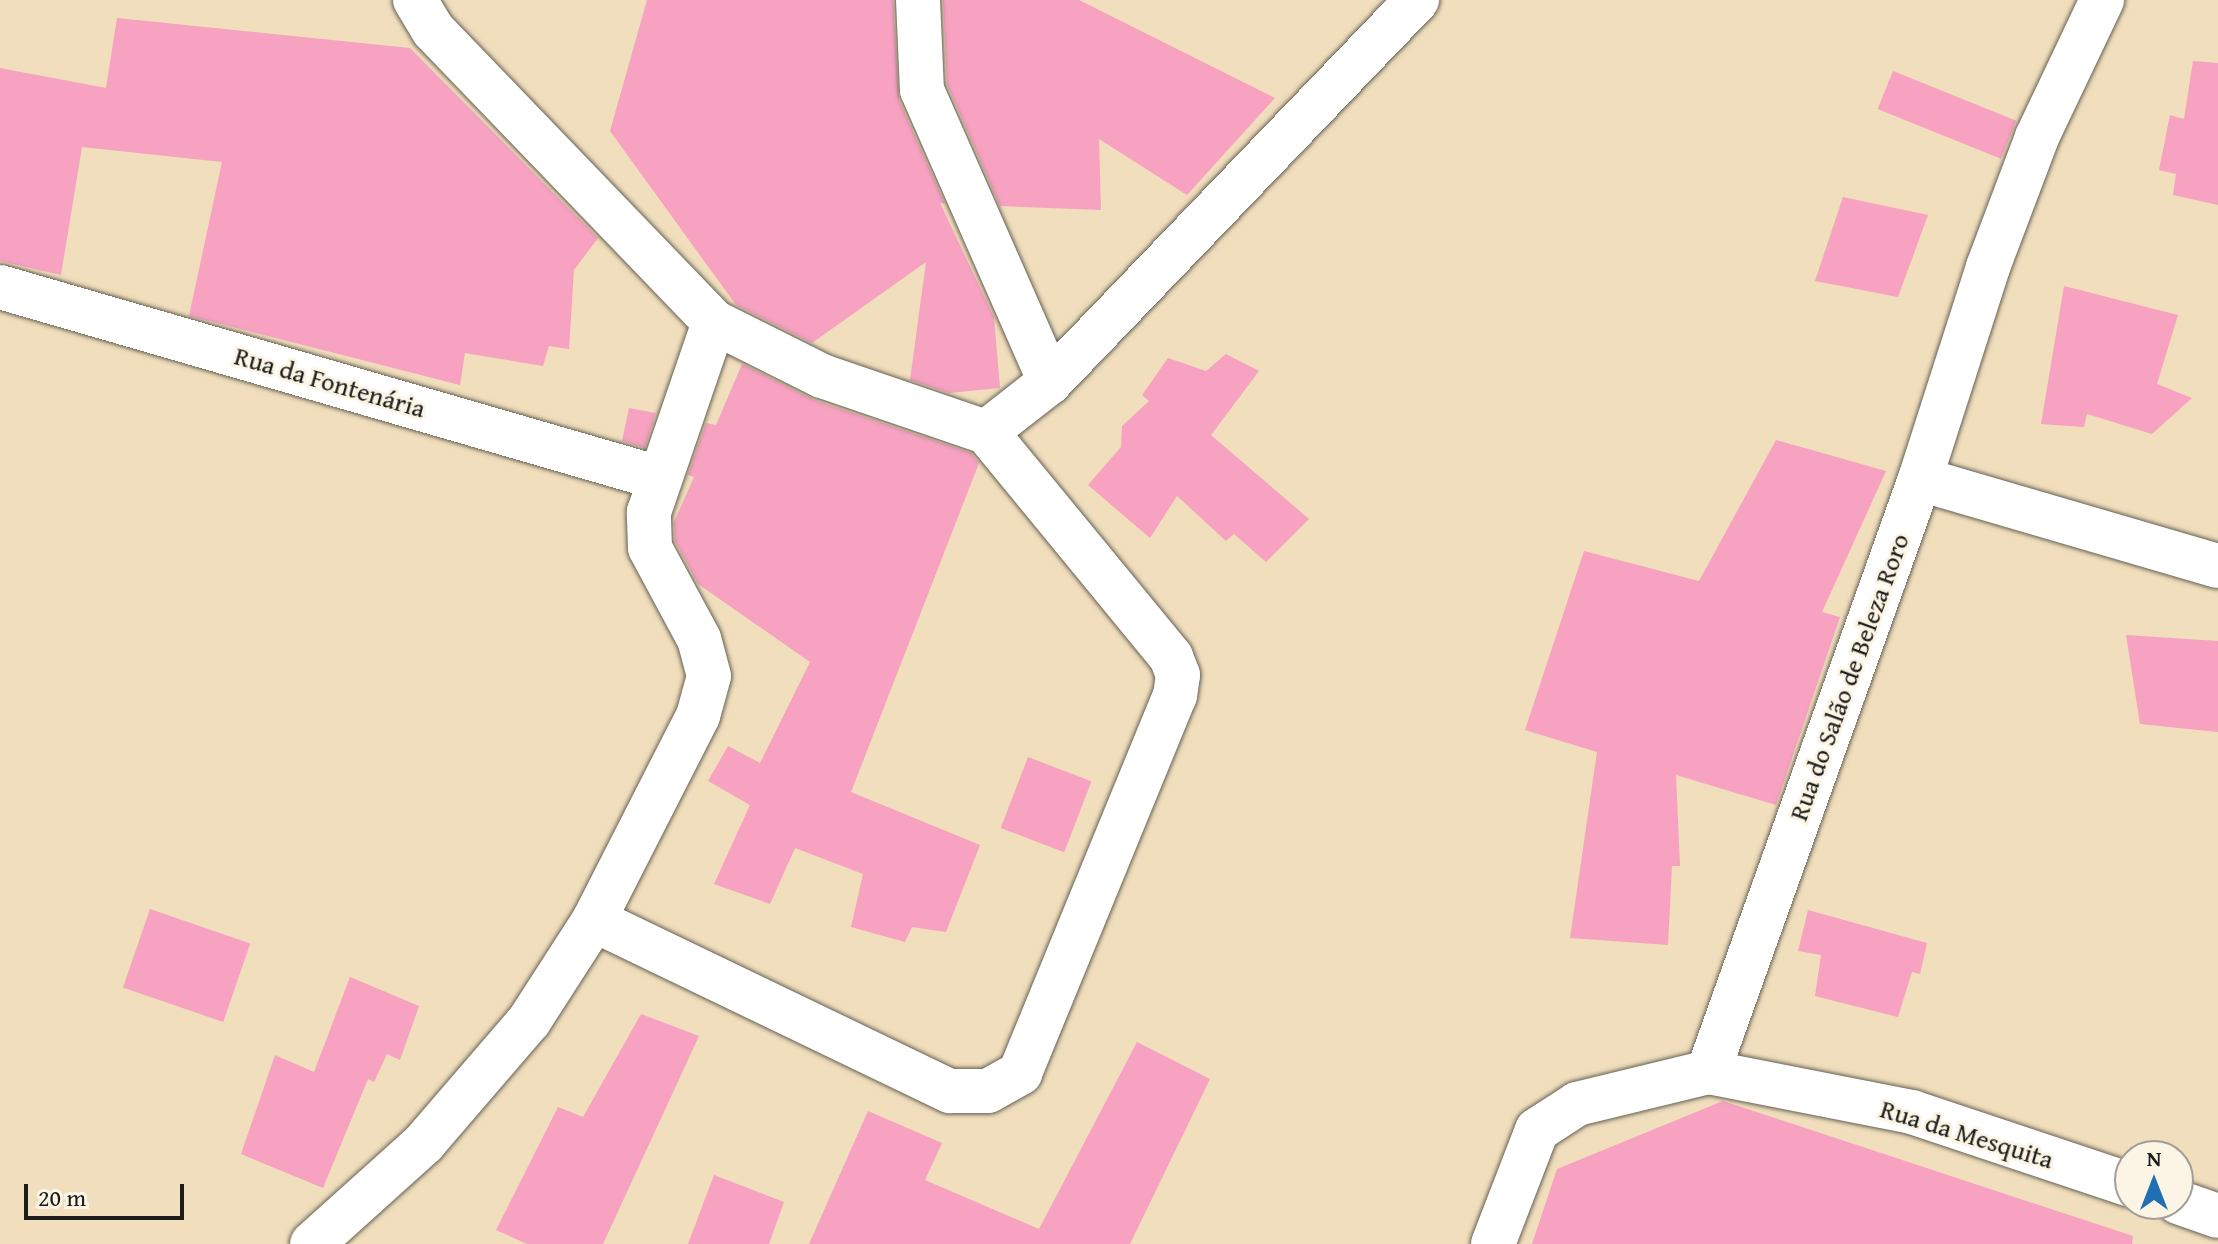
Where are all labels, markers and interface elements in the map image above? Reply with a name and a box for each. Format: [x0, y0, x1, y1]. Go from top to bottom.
street label: Rua da Fontenária [231, 340, 429, 424]
street label: Rua do Salão de Beleza Roro [1783, 529, 1915, 825]
street label: Rua da Mesquita [1877, 1093, 2057, 1175]
north arrow [2114, 1140, 2194, 1220]
text: N [2147, 1142, 2161, 1174]
scale bar [28, 1168, 188, 1218]
text: 20 m [38, 1180, 86, 1215]

